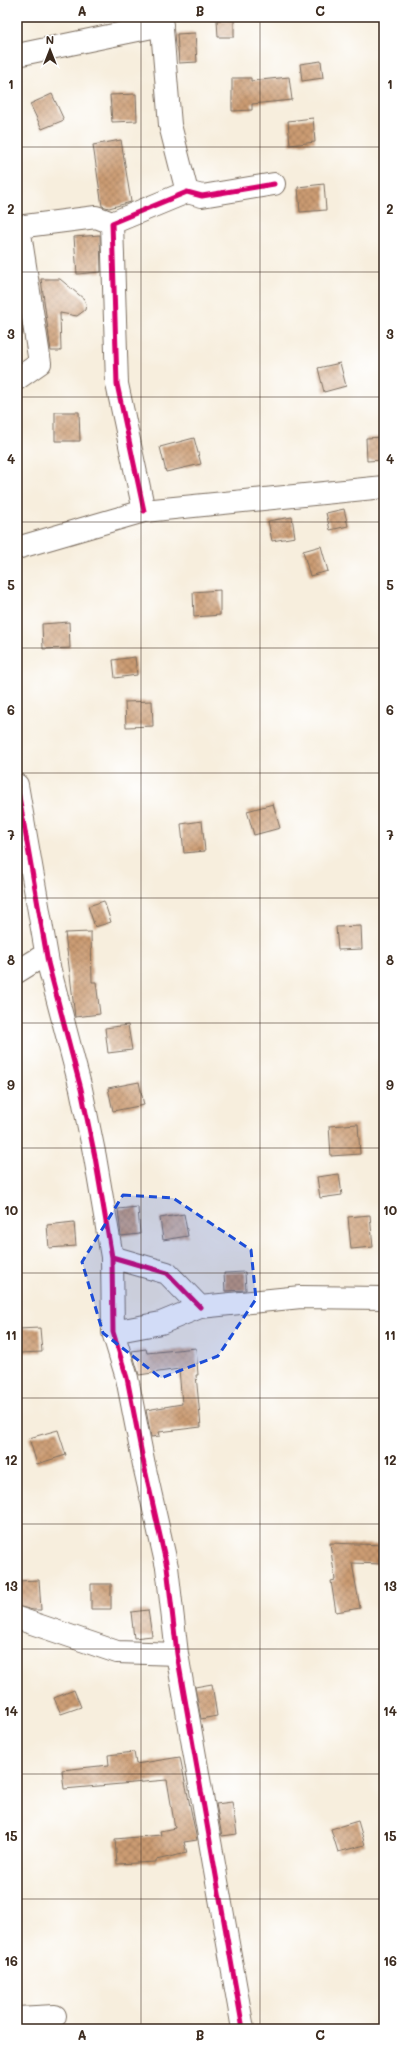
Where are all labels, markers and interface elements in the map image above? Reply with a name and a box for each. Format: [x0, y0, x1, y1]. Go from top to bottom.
text: A [77, 2, 87, 19]
text: B [196, 2, 205, 19]
text: C [315, 2, 325, 19]
north arrow [30, 30, 70, 70]
text: N [46, 32, 54, 47]
text: 1 [8, 75, 14, 92]
text: 1 [387, 75, 393, 92]
text: 2 [7, 200, 15, 217]
text: 2 [386, 200, 394, 217]
text: 3 [7, 325, 15, 342]
text: 3 [386, 325, 394, 342]
text: 4 [7, 450, 15, 467]
text: 4 [386, 450, 394, 467]
text: 5 [7, 576, 15, 593]
text: 5 [386, 576, 394, 593]
text: 6 [7, 701, 15, 718]
text: 6 [386, 701, 394, 718]
text: 7 [7, 826, 15, 843]
text: 7 [386, 826, 394, 843]
text: 8 [7, 951, 15, 968]
text: 8 [386, 951, 394, 968]
text: 9 [7, 1076, 15, 1093]
text: 9 [386, 1076, 394, 1093]
text: 10 [4, 1201, 18, 1218]
text: 10 [383, 1201, 397, 1218]
text: 11 [5, 1326, 17, 1343]
text: 11 [384, 1326, 396, 1343]
text: 12 [4, 1451, 18, 1468]
text: 12 [383, 1451, 397, 1468]
text: 13 [4, 1577, 18, 1594]
text: 13 [383, 1577, 397, 1594]
text: 14 [4, 1702, 18, 1719]
text: 14 [383, 1702, 397, 1719]
text: 15 [4, 1827, 18, 1844]
text: 15 [383, 1827, 397, 1844]
text: 16 [4, 1952, 18, 1969]
text: 16 [383, 1952, 397, 1969]
text: A [77, 2026, 87, 2043]
text: B [196, 2026, 205, 2043]
text: C [315, 2026, 325, 2043]

